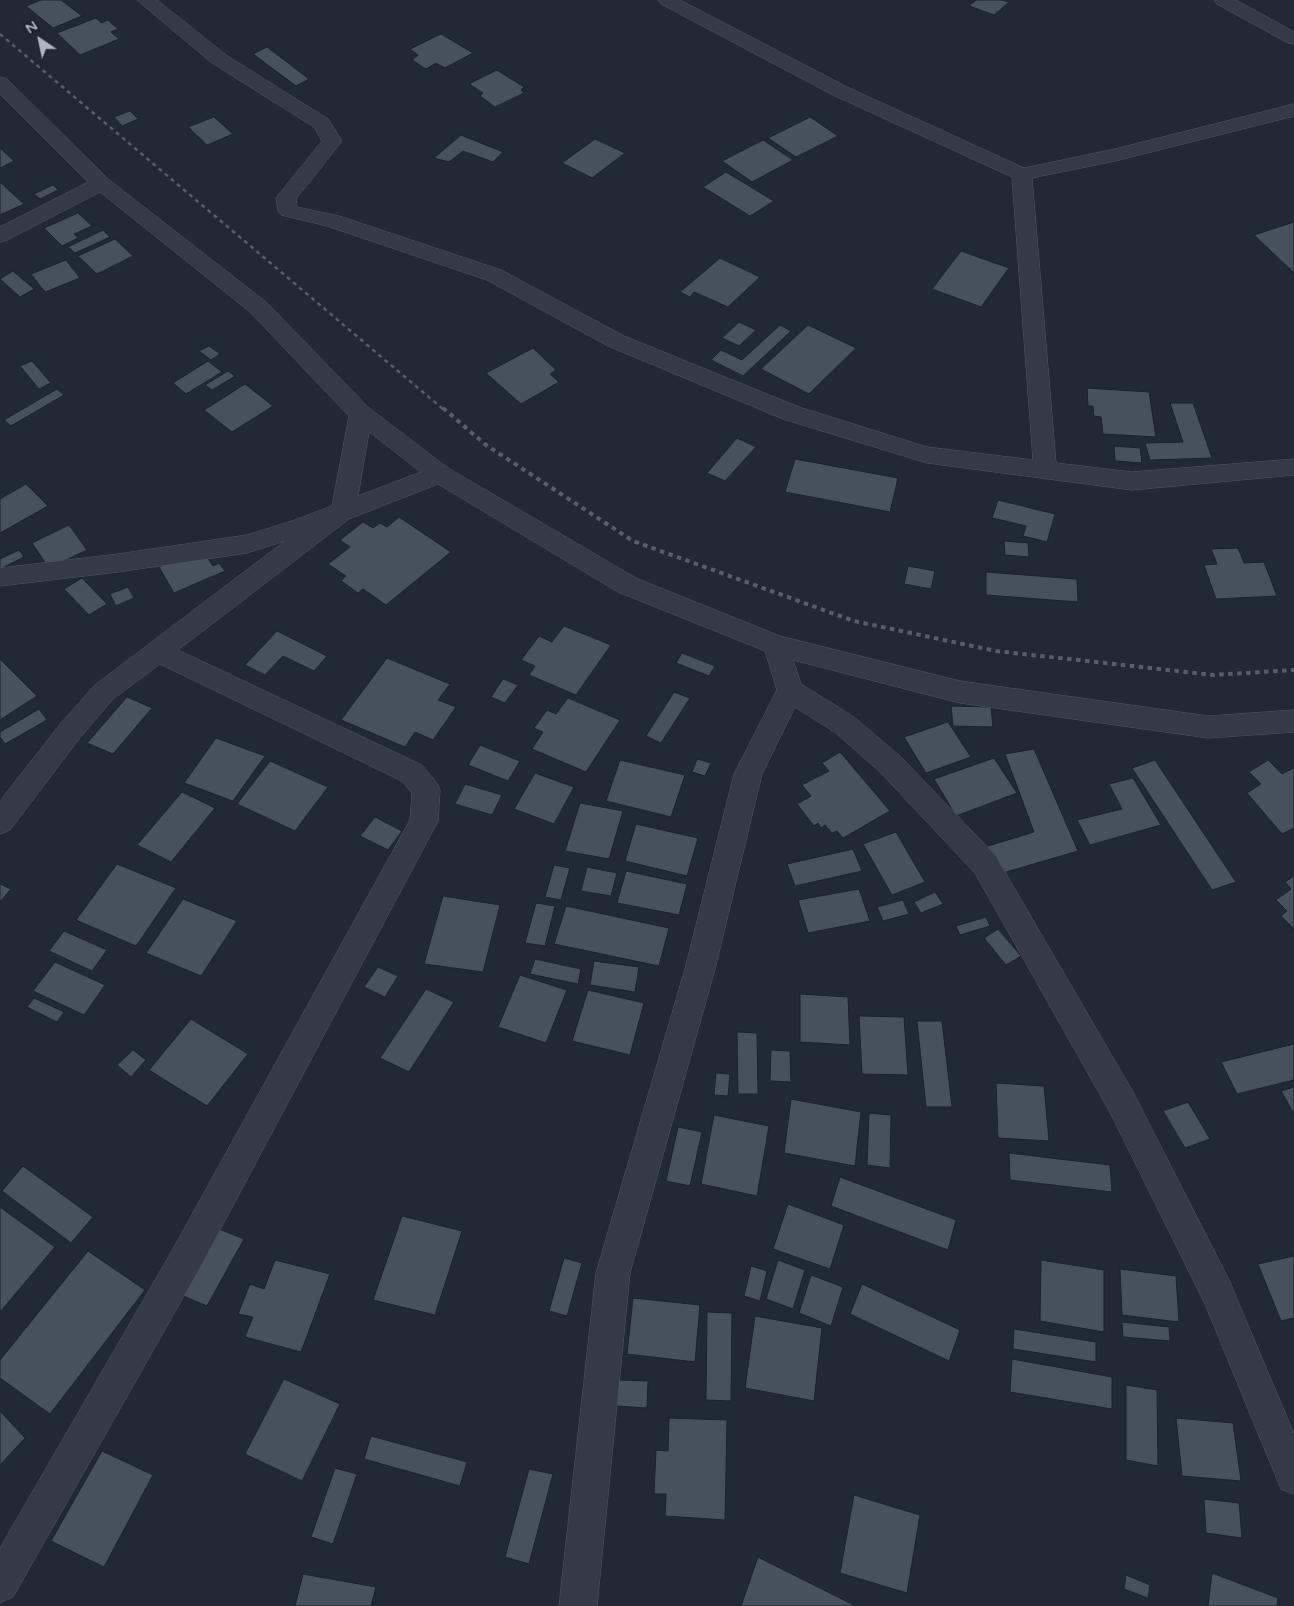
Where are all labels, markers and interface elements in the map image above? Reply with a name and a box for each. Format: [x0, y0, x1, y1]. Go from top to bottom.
north arrow [15, 15, 65, 65]
text: N [22, 17, 41, 37]

